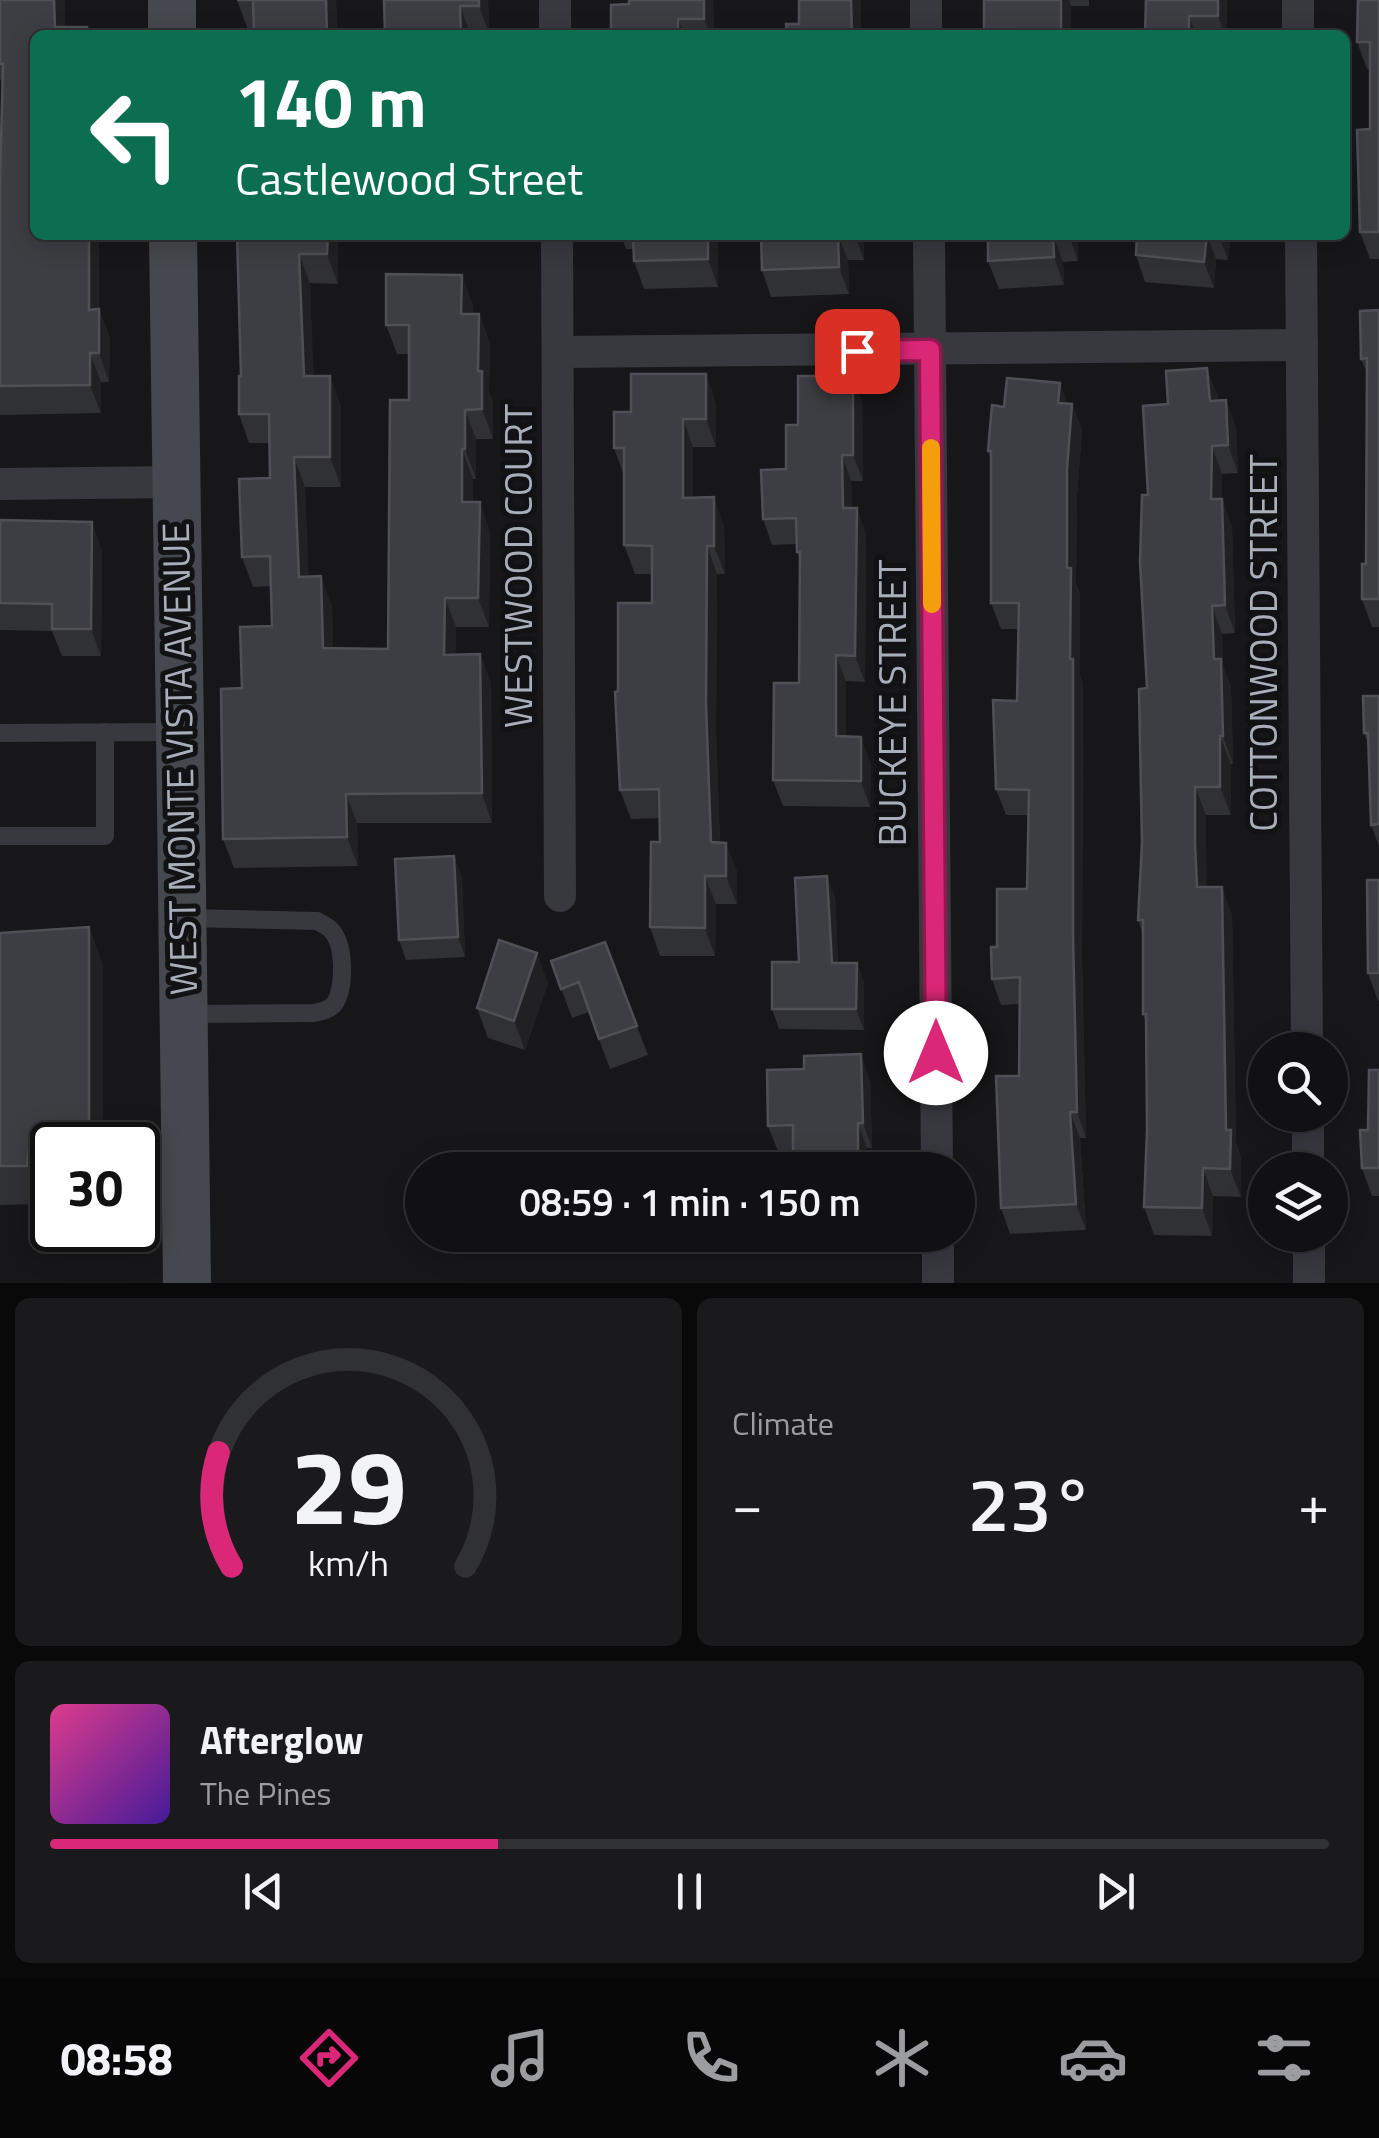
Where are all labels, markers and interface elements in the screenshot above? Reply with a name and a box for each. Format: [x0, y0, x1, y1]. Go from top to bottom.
text: 140 m [235, 48, 427, 154]
icon: left [70, 70, 200, 200]
text: Castlewood Street [235, 144, 583, 212]
pin [815, 309, 900, 394]
icon: arrive [830, 324, 885, 379]
street label: WESTWOOD COURT [489, 404, 547, 728]
street label: COTTONWOOD STREET [1234, 454, 1292, 832]
street label: WEST MONTE VISTA AVENUE [146, 522, 212, 996]
street label: BUCKEYE STREET [863, 559, 921, 847]
position arrow [884, 1001, 988, 1105]
map controls [1248, 1032, 1348, 1252]
button: search [1248, 1032, 1348, 1132]
speed limit sign: 30 [30, 1122, 160, 1252]
button: layers [1248, 1152, 1348, 1252]
text: 08:59 · 1 min · 150 m [519, 1173, 861, 1231]
text: Climate [732, 1399, 834, 1447]
text: 29 [290, 1406, 407, 1564]
text: 23° [967, 1446, 1094, 1560]
text: − [732, 1462, 763, 1545]
text: + [1298, 1462, 1329, 1545]
text: km/h [308, 1535, 389, 1590]
text: Afterglow [200, 1711, 364, 1769]
text: The Pines [200, 1769, 331, 1817]
icon: previous [236, 1864, 291, 1919]
icon: pause [662, 1864, 717, 1919]
icon: next [1088, 1864, 1143, 1919]
icon: directions [294, 2023, 364, 2093]
icon: music [485, 2023, 555, 2093]
icon: phone [676, 2023, 746, 2093]
icon: climate [867, 2023, 937, 2093]
icon: car [1058, 2023, 1128, 2093]
icon: filters [1249, 2023, 1319, 2093]
text: 08:58 [60, 2024, 173, 2092]

